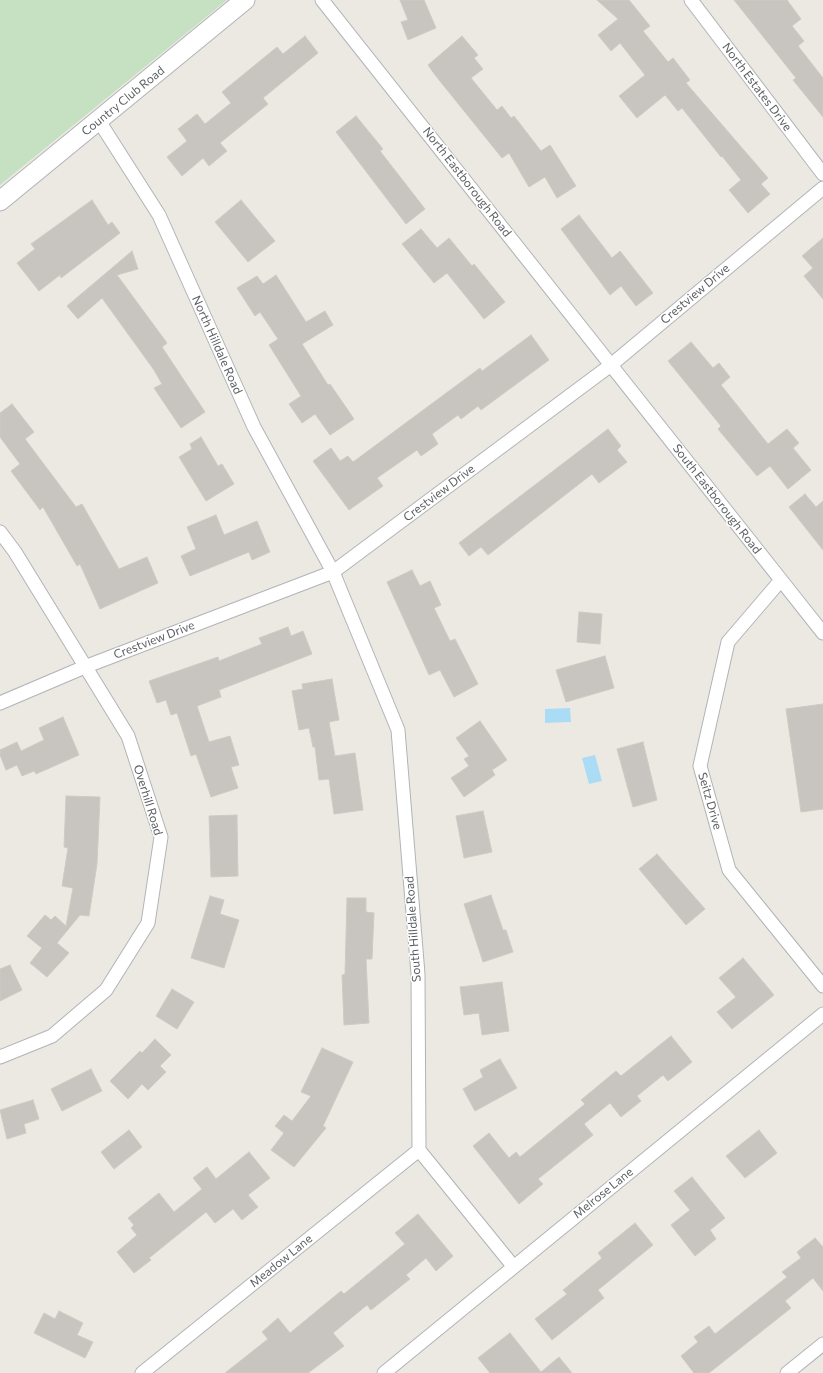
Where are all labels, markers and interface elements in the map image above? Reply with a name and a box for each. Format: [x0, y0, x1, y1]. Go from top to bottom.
street label: North Estates Drive [719, 40, 795, 134]
street label: Country Club Road [79, 63, 167, 139]
street label: North Eastborough Road [420, 124, 514, 240]
street label: Crestview Drive [658, 261, 732, 327]
street label: North Hilldale Road [189, 294, 245, 396]
street label: South Eastborough Road [670, 441, 764, 557]
street label: Crestview Drive [400, 461, 478, 525]
street label: Crestview Drive [111, 618, 197, 662]
street label: Overhill Road [130, 763, 166, 837]
street label: Seitz Drive [695, 771, 725, 831]
street label: South Hilldale Road [402, 876, 424, 982]
street label: Melrose Lane [570, 1164, 636, 1222]
street label: Meadow Lane [247, 1231, 315, 1291]

